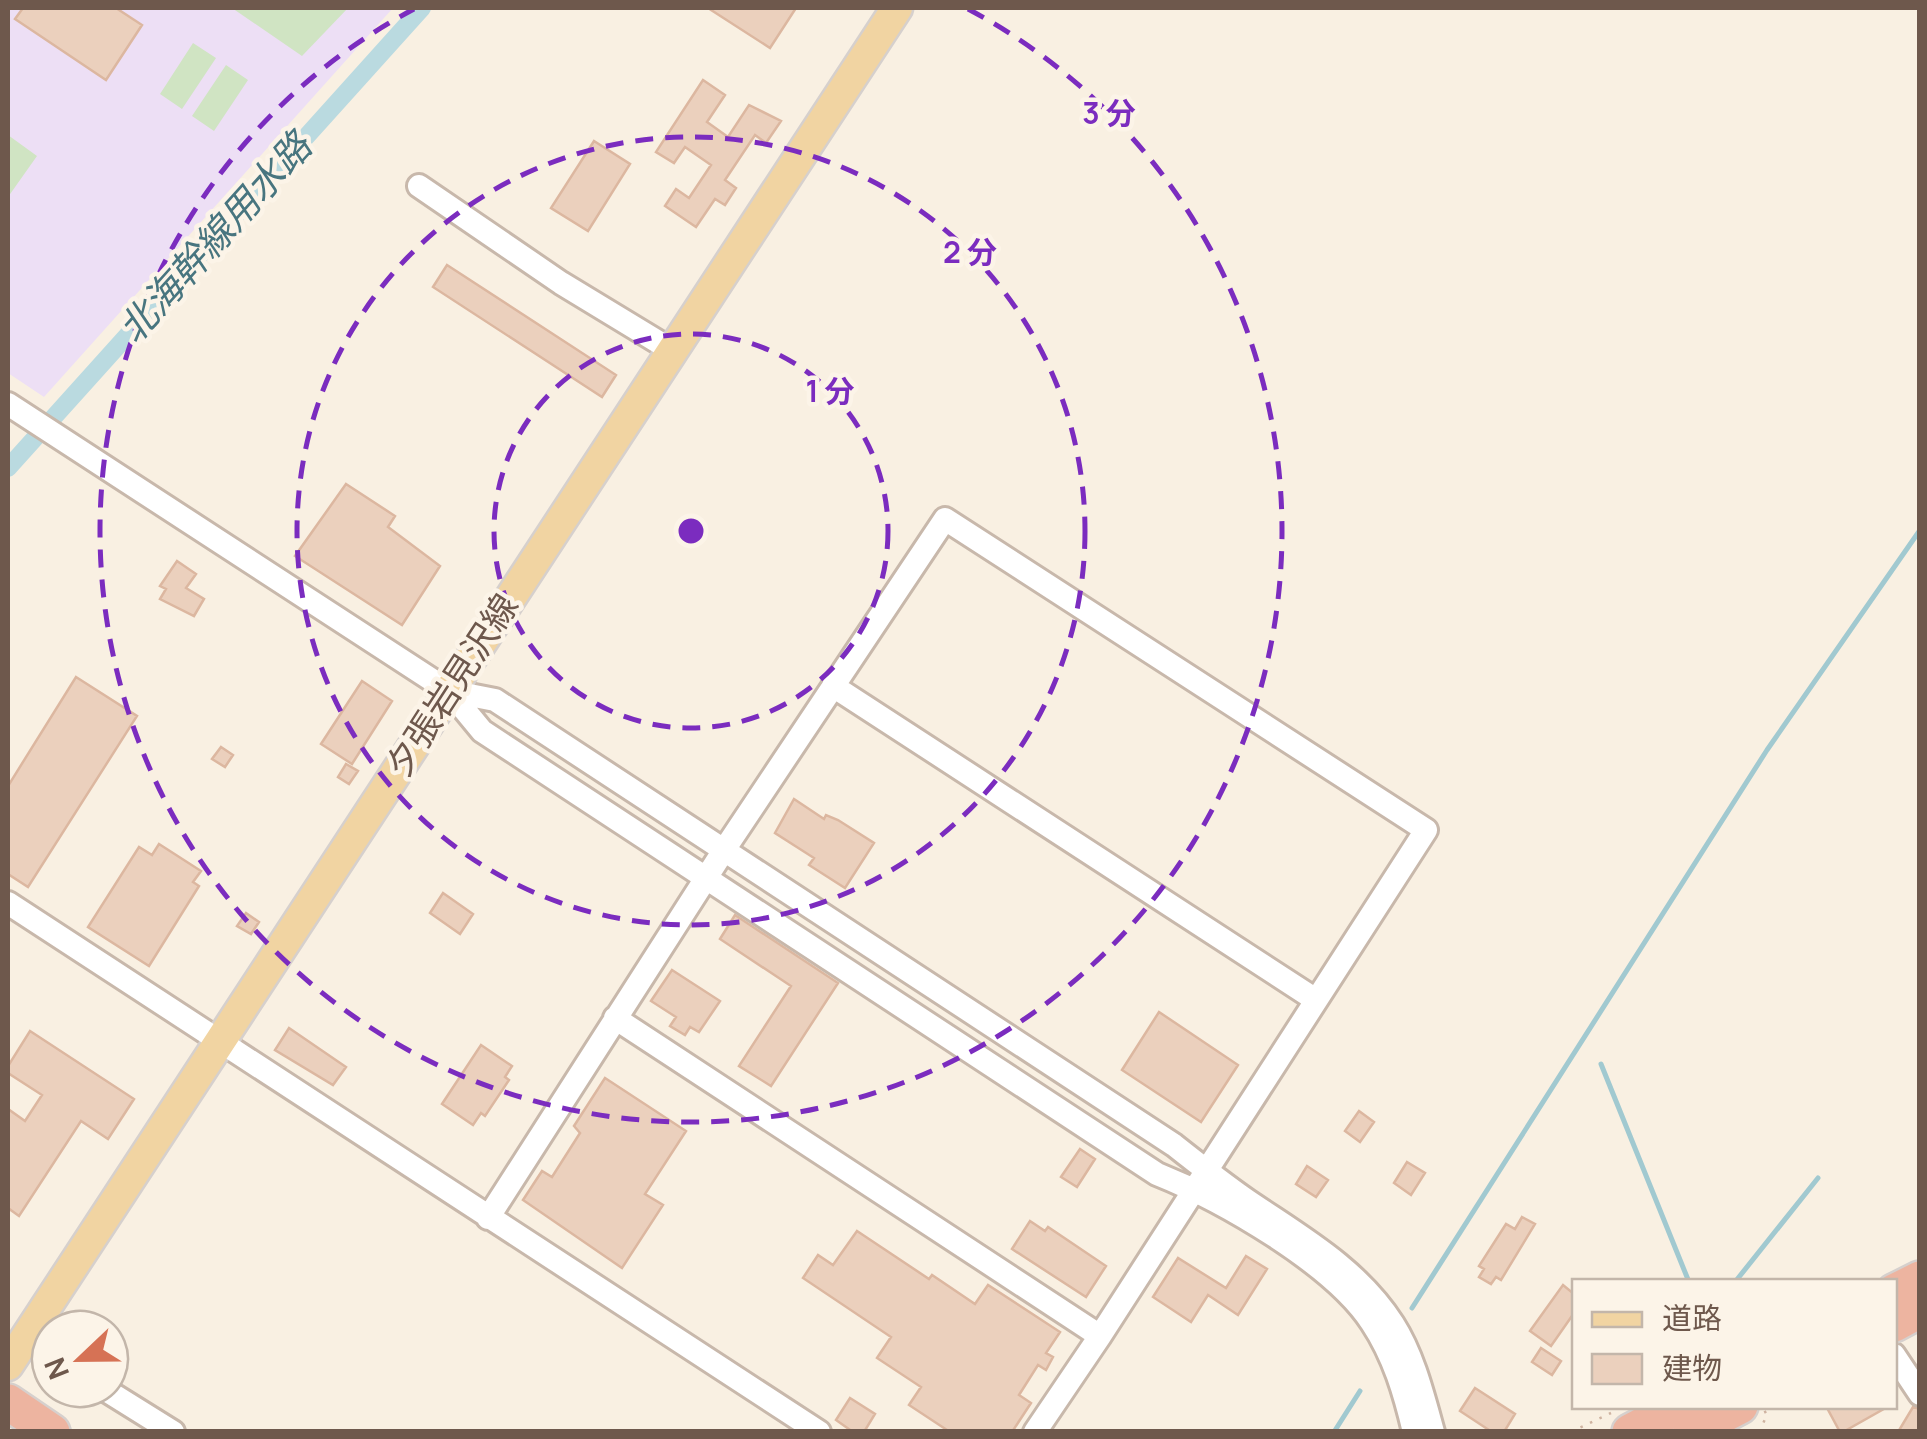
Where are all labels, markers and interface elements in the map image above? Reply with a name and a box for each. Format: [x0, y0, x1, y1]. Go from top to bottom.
text: 3 分 [1082, 92, 1136, 133]
water label: 北海幹線用水路 [105, 118, 324, 353]
text: 2 分 [943, 231, 997, 272]
text: 1 分 [805, 370, 855, 411]
centre of rings [673, 513, 709, 549]
street label: 夕張岩見沢線 [374, 584, 528, 787]
legend [1572, 1279, 1897, 1409]
text: 道路 [1662, 1297, 1722, 1338]
north arrow [30, 1309, 130, 1409]
text: 建物 [1662, 1347, 1722, 1388]
text: N [35, 1352, 77, 1385]

